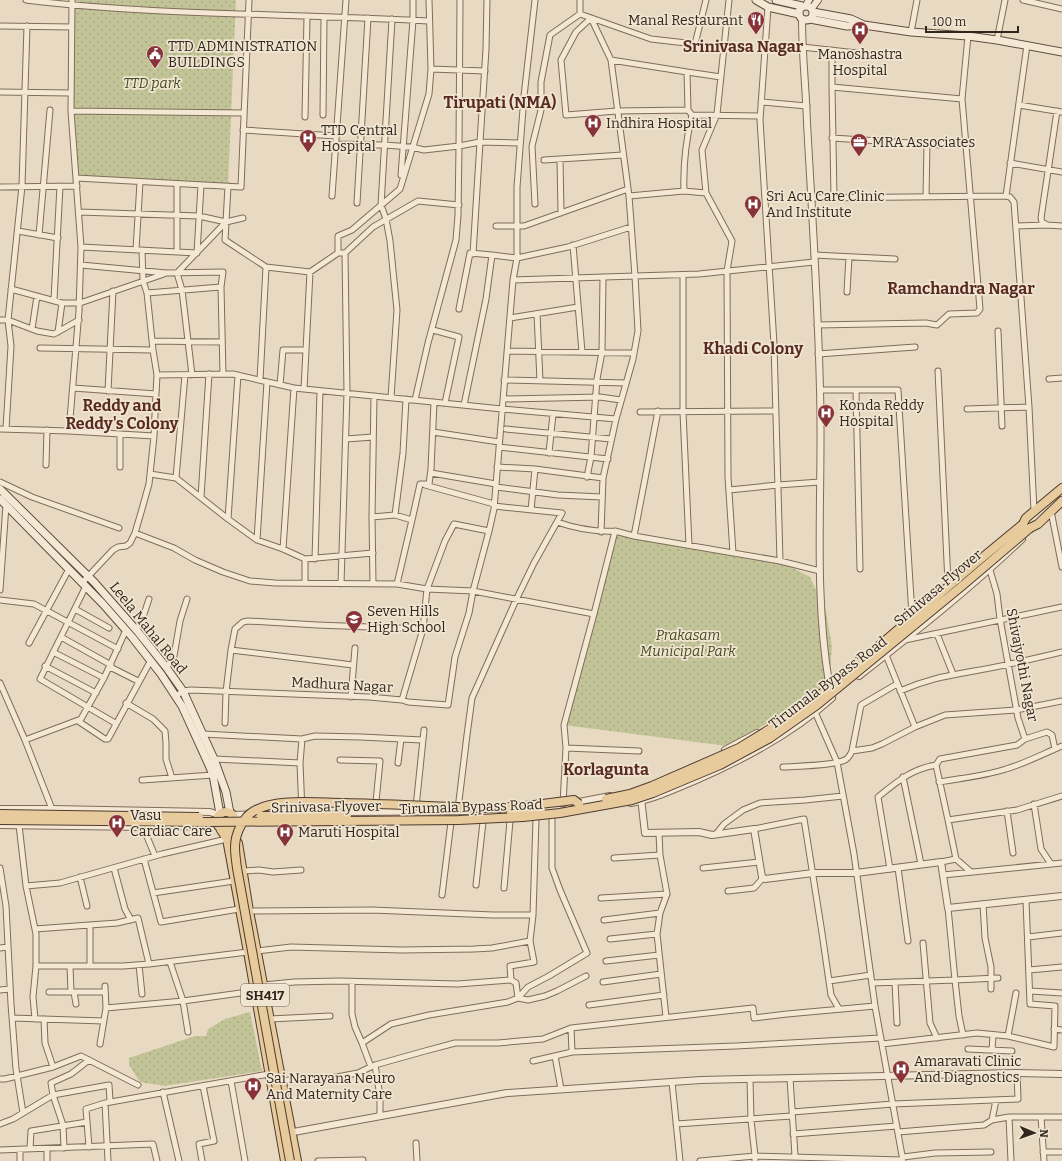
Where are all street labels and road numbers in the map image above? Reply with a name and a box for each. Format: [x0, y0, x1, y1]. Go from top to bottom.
street label: Srinivasa Flyover [890, 546, 986, 630]
street label: Leela Mahal Road [106, 579, 190, 677]
street label: Shivajyothi Nagar [1003, 607, 1041, 723]
street label: Tirumala Bypass Road [766, 633, 890, 733]
street label: Madhura Nagar [291, 674, 393, 696]
street label: Tirumala Bypass Road [399, 796, 543, 818]
street label: Srinivasa Flyover [271, 798, 381, 816]
road number: SH417 [241, 984, 289, 1006]

